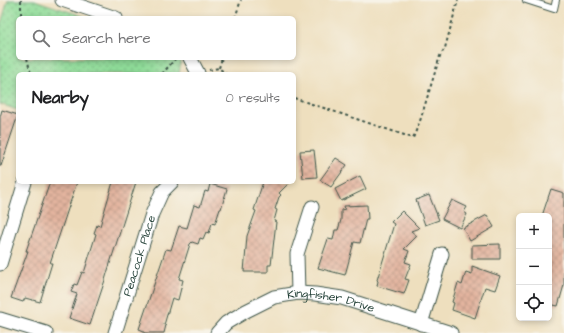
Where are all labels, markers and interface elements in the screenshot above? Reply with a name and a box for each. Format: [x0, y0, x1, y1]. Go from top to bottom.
search box [16, 16, 296, 60]
icon: search [30, 27, 52, 49]
text: Search here [62, 28, 151, 49]
text: Nearby [32, 86, 89, 110]
text: 0 results [225, 89, 280, 107]
street label: Peacock Place [118, 212, 160, 298]
map controls [516, 213, 552, 321]
button: + [516, 213, 552, 249]
button: − [516, 249, 552, 285]
street label: Kingfisher Drive [286, 284, 377, 317]
button: locate [516, 285, 552, 321]

